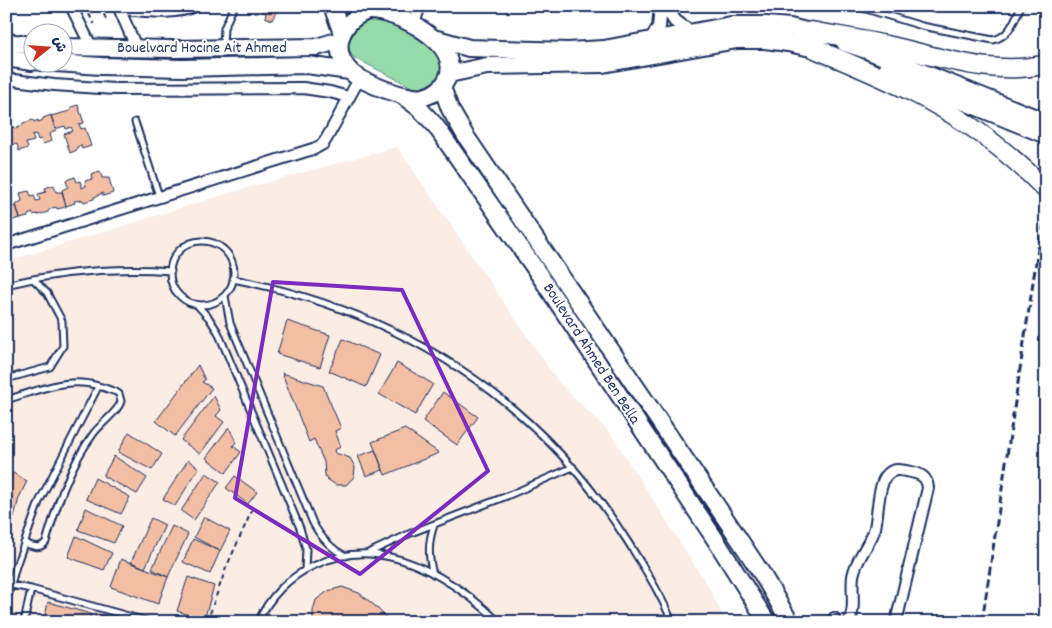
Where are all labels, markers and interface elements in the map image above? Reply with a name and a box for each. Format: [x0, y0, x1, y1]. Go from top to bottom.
north arrow [22, 22, 72, 72]
text: ش [47, 34, 70, 55]
street label: Bouelvard Hocine Ait Ahmed [117, 37, 287, 60]
street label: Boulevard Ahmed Ben Bella [537, 279, 646, 430]

